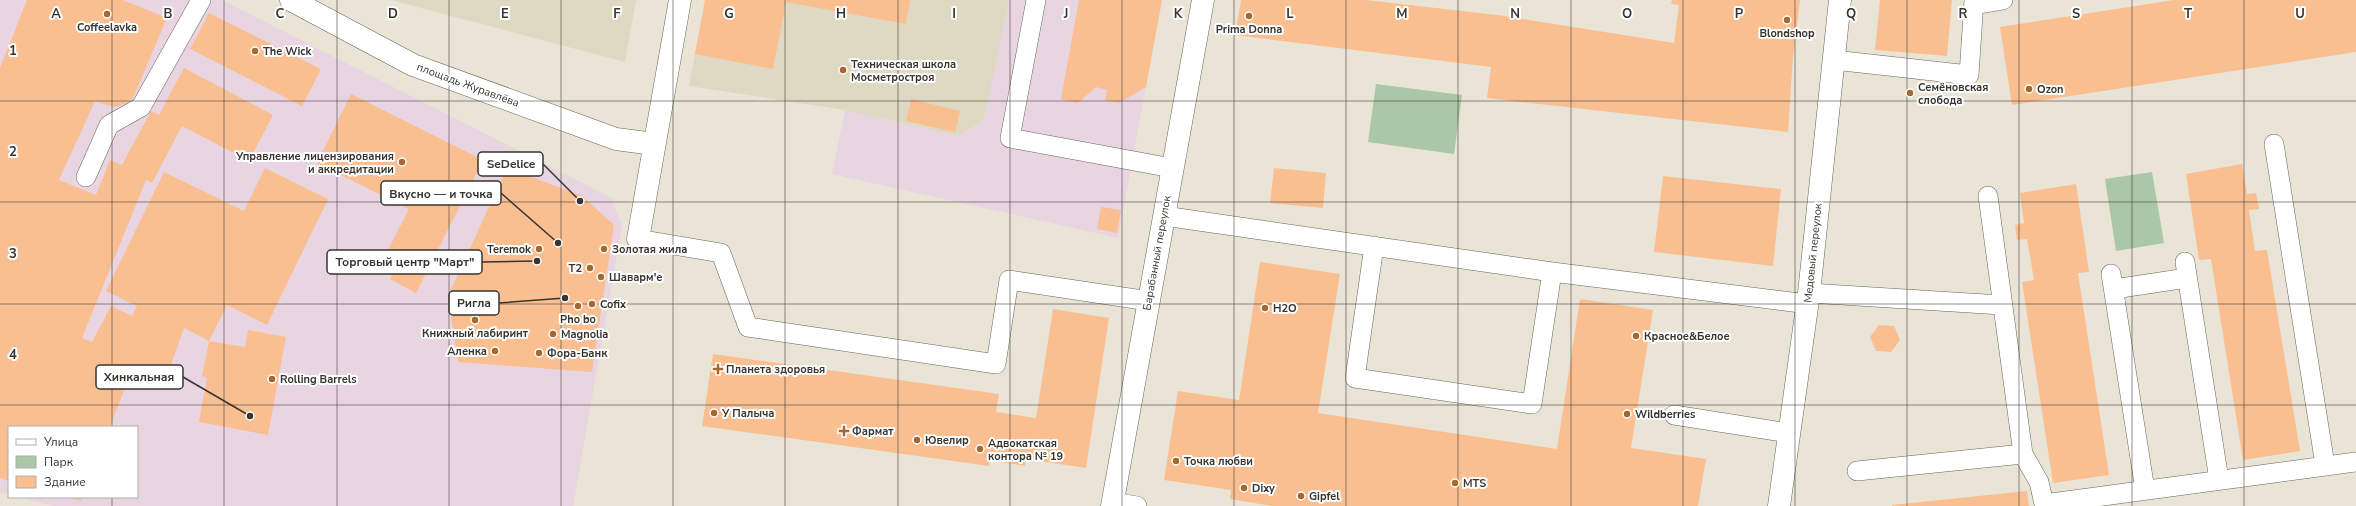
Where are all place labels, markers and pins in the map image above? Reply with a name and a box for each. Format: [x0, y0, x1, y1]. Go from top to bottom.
marker: Coffeelavka [102, 9, 112, 19]
marker: Prima Donna [1244, 11, 1254, 21]
marker: Blondshop [1782, 15, 1792, 25]
place label: Coffeelavka [77, 20, 137, 35]
place label: Prima Donna [1216, 22, 1282, 37]
place label: Blondshop [1759, 26, 1815, 41]
place label: The Wick [263, 44, 312, 59]
marker: The Wick [250, 46, 260, 56]
place label: Техническая школа Мосметростроя [851, 57, 956, 85]
marker: Техническая школа Мосметростроя [838, 65, 848, 75]
place label: Семёновская слобода [1918, 80, 1988, 108]
place label: Ozon [2037, 82, 2064, 97]
marker: Ozon [2024, 84, 2034, 94]
marker: Семёновская слобода [1905, 88, 1915, 98]
place label: Управление лицензирования и аккредитации [235, 149, 394, 177]
callout: SeDelice [478, 152, 543, 176]
marker: Управление лицензирования и аккредитации [397, 157, 407, 167]
callout: Вкусно — и точка [381, 181, 501, 205]
place label: Teremok [487, 242, 532, 257]
place label: Золотая жила [612, 242, 687, 257]
marker: Teremok [534, 244, 544, 254]
marker: Золотая жила [599, 244, 609, 254]
callout: Торговый центр "Март" [327, 250, 482, 274]
place label: T2 [569, 261, 582, 276]
marker: T2 [585, 263, 595, 273]
place label: Шаварм'е [609, 270, 662, 285]
marker: Шаварм'е [596, 272, 606, 282]
callout: Ригла [449, 291, 499, 315]
place label: Cofix [600, 297, 627, 312]
marker: Cofix [587, 299, 597, 309]
marker: Pho bo [573, 301, 583, 311]
place label: H2O [1273, 301, 1297, 316]
marker: H2O [1260, 303, 1270, 313]
place label: Pho bo [560, 312, 596, 327]
marker: Книжный лабиринт [470, 315, 480, 325]
place label: Книжный лабиринт [422, 326, 529, 341]
place label: Magnolia [561, 327, 608, 342]
marker: Magnolia [548, 329, 558, 339]
place label: Красное&Белое [1644, 329, 1730, 344]
marker: Красное&Белое [1631, 331, 1641, 341]
place label: Аленка [447, 344, 487, 359]
marker: Аленка [490, 346, 500, 356]
place label: Фора-Банк [547, 346, 608, 361]
marker: Фора-Банк [534, 348, 544, 358]
place label: Планета здоровья [726, 362, 825, 377]
marker: Планета здоровья [713, 364, 723, 374]
callout: Хинкальная [96, 365, 183, 389]
place label: Rolling Barrels [280, 372, 357, 387]
marker: Rolling Barrels [267, 374, 277, 384]
place label: У Палыча [721, 406, 774, 421]
place label: Wildberries [1635, 407, 1695, 422]
marker: У Палыча [709, 408, 719, 418]
marker: Wildberries [1622, 409, 1632, 419]
place label: Фармат [852, 424, 894, 439]
marker: Фармат [839, 426, 849, 436]
place label: Ювелир [925, 433, 969, 448]
marker: Ювелир [912, 435, 922, 445]
place label: Адвокатская контора № 19 [988, 436, 1064, 464]
marker: Адвокатская контора № 19 [975, 444, 985, 454]
place label: Точка любви [1184, 454, 1253, 469]
marker: Точка любви [1171, 456, 1181, 466]
place label: MTS [1463, 476, 1486, 491]
marker: MTS [1450, 478, 1460, 488]
place label: Dixy [1252, 481, 1275, 496]
marker: Dixy [1239, 483, 1249, 493]
place label: Gipfel [1309, 489, 1340, 504]
marker: Gipfel [1296, 491, 1306, 501]

